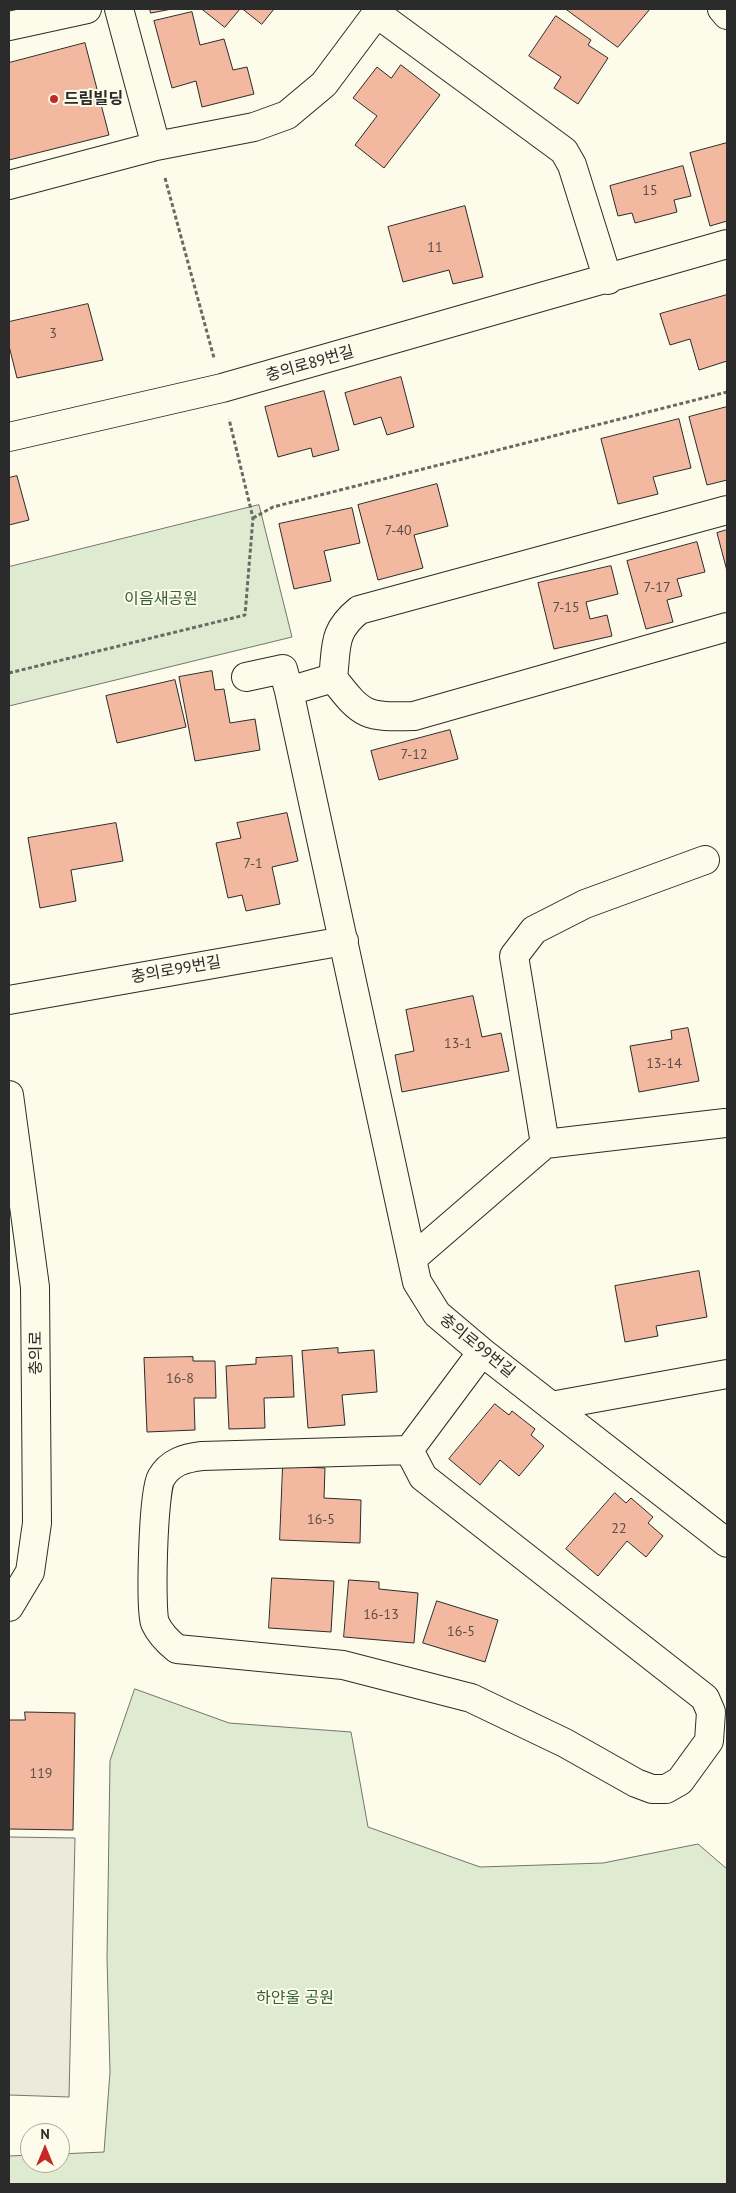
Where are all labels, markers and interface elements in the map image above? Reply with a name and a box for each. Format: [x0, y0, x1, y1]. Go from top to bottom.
place label: 드림빌딩 [64, 89, 123, 109]
marker: 드림빌딩 [48, 93, 60, 105]
house number: 15 [642, 183, 658, 199]
house number: 11 [427, 240, 443, 256]
house number: 3 [49, 326, 57, 342]
street label: 충의로89번길 [264, 342, 356, 386]
house number: 7-40 [384, 523, 412, 539]
house number: 7-17 [643, 580, 671, 596]
park label: 이음새공원 [124, 589, 198, 609]
house number: 7-15 [552, 600, 580, 616]
house number: 7-12 [400, 747, 428, 763]
house number: 7-1 [243, 856, 263, 872]
street label: 충의로99번길 [130, 953, 222, 987]
house number: 13-1 [444, 1036, 472, 1052]
house number: 13-14 [646, 1056, 682, 1072]
street label: 충의로99번길 [436, 1310, 518, 1382]
street label: 충의로 [26, 1331, 46, 1375]
house number: 16-8 [166, 1371, 194, 1387]
house number: 16-5 [307, 1512, 335, 1528]
house number: 22 [611, 1521, 627, 1537]
house number: 16-13 [363, 1607, 399, 1623]
house number: 16-5 [447, 1624, 475, 1640]
house number: 119 [30, 1766, 52, 1782]
park label: 하얀울 공원 [256, 1988, 334, 2008]
north arrow [20, 2123, 70, 2173]
text: N [40, 2125, 50, 2143]

